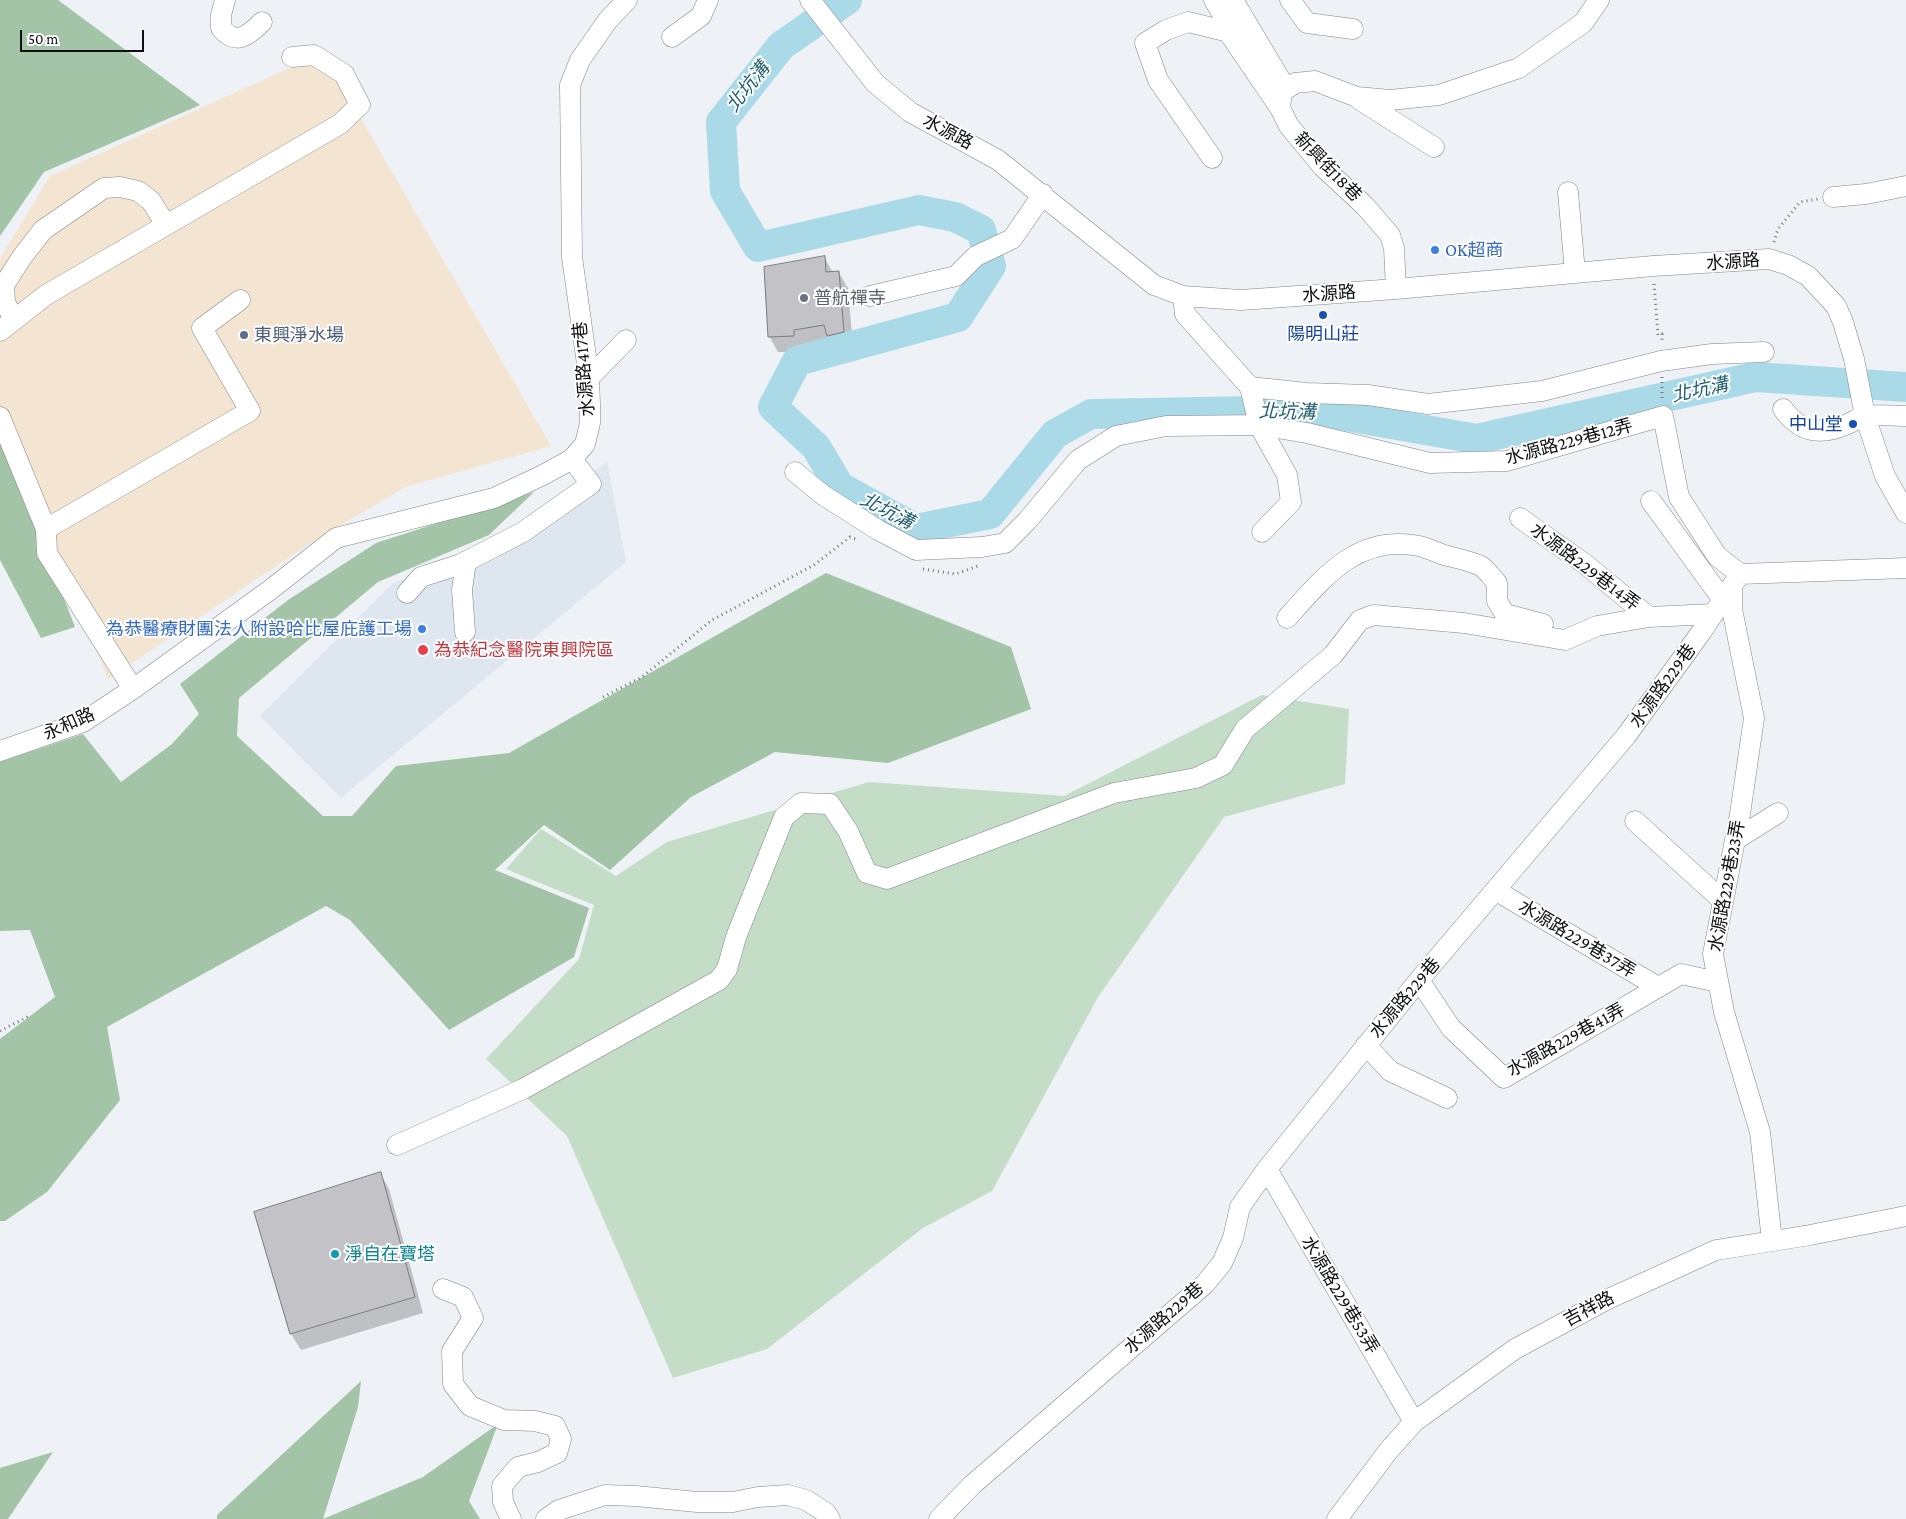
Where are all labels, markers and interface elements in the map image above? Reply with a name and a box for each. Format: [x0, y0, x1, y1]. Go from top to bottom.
scale bar [22, 20, 146, 52]
text: 50 m [28, 31, 58, 47]
water label: 北坑溝 [721, 58, 775, 116]
street label: 水源路 [919, 110, 977, 154]
street label: 新興街18巷 [1290, 128, 1366, 206]
place label: OK超商 [1445, 239, 1503, 261]
marker: OK超商 [1429, 244, 1441, 256]
street label: 水源路 [1705, 249, 1761, 275]
street label: 水源路 [1301, 281, 1357, 307]
place label: 普航禪寺 [814, 287, 886, 309]
marker: 普航禪寺 [798, 292, 810, 304]
marker: 陽明山莊 [1317, 309, 1329, 321]
street label: 水源路417巷 [569, 321, 599, 417]
place label: 陽明山莊 [1287, 323, 1359, 345]
place label: 東興淨水場 [254, 324, 344, 346]
marker: 東興淨水場 [238, 329, 250, 341]
water label: 北坑溝 [1670, 373, 1730, 407]
water label: 北坑溝 [1258, 400, 1316, 424]
place label: 中山堂 [1789, 413, 1843, 435]
street label: 水源路229巷12弄 [1503, 415, 1635, 469]
marker: 中山堂 [1847, 418, 1859, 430]
water label: 北坑溝 [856, 488, 918, 534]
street label: 水源路229巷14弄 [1526, 519, 1644, 615]
place label: 為恭醫療財團法人附設哈比屋庇護工場 [106, 618, 412, 640]
marker: 為恭醫療財團法人附設哈比屋庇護工場 [416, 623, 428, 635]
place label: 為恭紀念醫院東興院區 [434, 639, 614, 661]
street label: 水源路229巷 [1625, 640, 1701, 732]
marker: 為恭紀念醫院東興院區 [416, 643, 430, 657]
street label: 永和路 [40, 703, 98, 745]
street label: 水源路229巷23弄 [1705, 818, 1749, 954]
street label: 水源路229巷37弄 [1514, 896, 1640, 982]
street label: 水源路229巷 [1365, 953, 1445, 1043]
street label: 水源路229巷41弄 [1503, 999, 1629, 1081]
street label: 水源路229巷53弄 [1296, 1232, 1384, 1358]
place label: 淨自在寶塔 [345, 1243, 435, 1265]
marker: 淨自在寶塔 [329, 1248, 341, 1260]
street label: 水源路229巷 [1120, 1278, 1208, 1358]
street label: 吉祥路 [1560, 1287, 1618, 1331]

